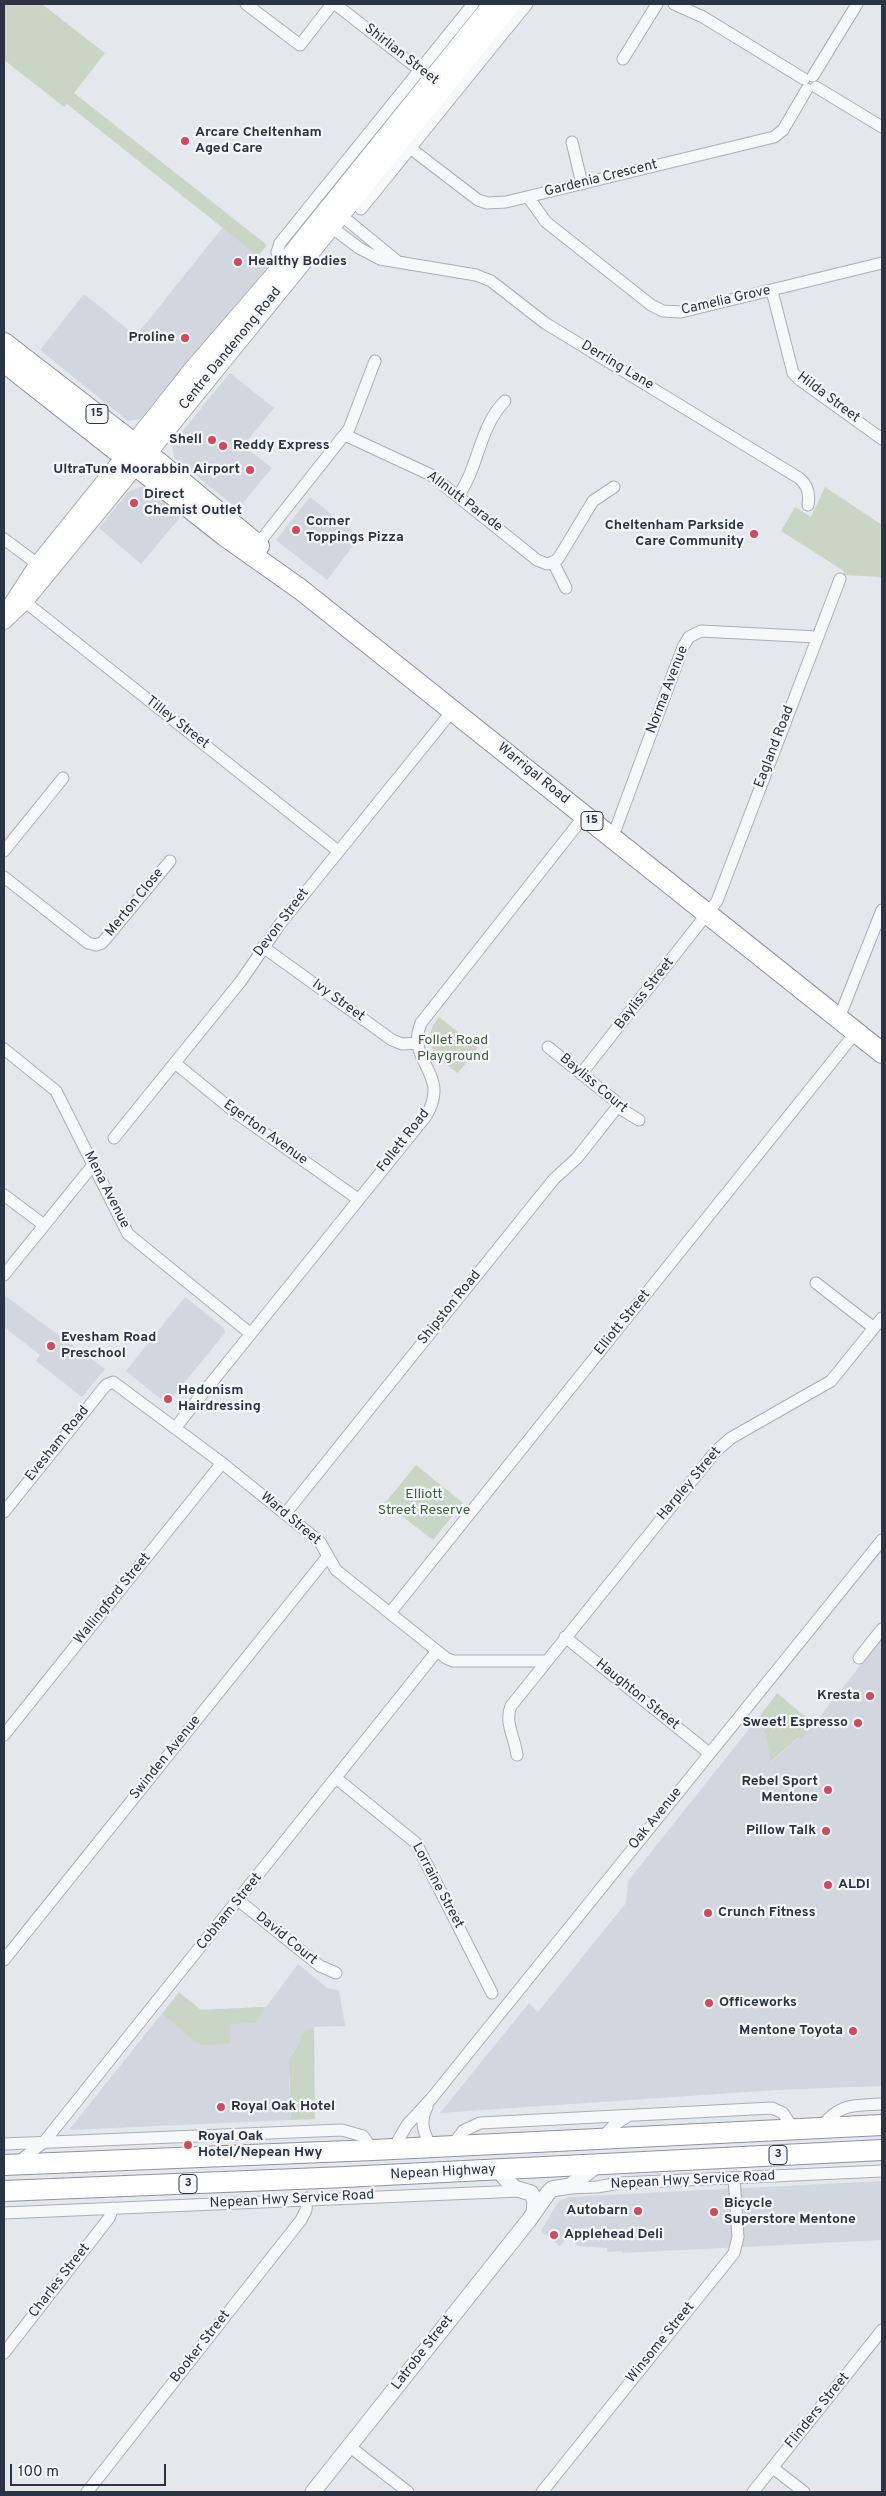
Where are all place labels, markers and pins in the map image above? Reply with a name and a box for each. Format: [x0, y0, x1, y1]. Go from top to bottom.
place label: Arcare Cheltenham Aged Care [195, 125, 322, 158]
marker: Arcare Cheltenham Aged Care [179, 135, 191, 147]
place label: Healthy Bodies [248, 254, 347, 270]
marker: Healthy Bodies [232, 256, 244, 268]
place label: Proline [128, 330, 175, 346]
marker: Proline [179, 332, 191, 344]
place label: Shell [169, 432, 202, 448]
marker: Shell [206, 434, 218, 446]
place label: Reddy Express [233, 438, 330, 454]
marker: Reddy Express [217, 440, 229, 452]
place label: UltraTune Moorabbin Airport [53, 462, 240, 478]
marker: UltraTune Moorabbin Airport [244, 464, 256, 476]
place label: Direct Chemist Outlet [144, 487, 242, 520]
marker: Direct Chemist Outlet [128, 497, 140, 509]
place label: Corner Toppings Pizza [306, 514, 404, 546]
place label: Cheltenham Parkside Care Community [605, 518, 744, 550]
marker: Corner Toppings Pizza [290, 524, 302, 536]
marker: Cheltenham Parkside Care Community [748, 528, 760, 540]
place label: Evesham Road Preschool [61, 1330, 156, 1362]
marker: Evesham Road Preschool [45, 1340, 57, 1352]
place label: Hedonism Hairdressing [178, 1383, 261, 1415]
marker: Hedonism Hairdressing [162, 1393, 174, 1405]
place label: Kresta [817, 1688, 860, 1704]
marker: Kresta [864, 1690, 876, 1702]
place label: Sweet! Espresso [742, 1715, 848, 1731]
marker: Sweet! Espresso [852, 1717, 864, 1729]
place label: Rebel Sport Mentone [741, 1774, 818, 1806]
marker: Rebel Sport Mentone [822, 1784, 834, 1796]
place label: Pillow Talk [746, 1823, 816, 1839]
marker: Pillow Talk [820, 1825, 832, 1837]
place label: ALDI [838, 1877, 870, 1893]
marker: ALDI [822, 1879, 834, 1891]
place label: Crunch Fitness [718, 1905, 816, 1921]
marker: Crunch Fitness [702, 1907, 714, 1919]
place label: Officeworks [719, 1995, 797, 2011]
marker: Officeworks [703, 1997, 715, 2009]
place label: Mentone Toyota [739, 2023, 843, 2039]
marker: Mentone Toyota [847, 2025, 859, 2037]
place label: Royal Oak Hotel [231, 2099, 335, 2115]
marker: Royal Oak Hotel [215, 2101, 227, 2113]
place label: Royal Oak Hotel/Nepean Hwy [198, 2129, 322, 2162]
marker: Royal Oak Hotel/Nepean Hwy [182, 2139, 194, 2151]
place label: Bicycle Superstore Mentone [724, 2196, 856, 2228]
place label: Autobarn [566, 2203, 628, 2219]
marker: Autobarn [632, 2205, 644, 2217]
marker: Bicycle Superstore Mentone [708, 2206, 720, 2218]
place label: Applehead Deli [564, 2227, 663, 2243]
marker: Applehead Deli [548, 2229, 560, 2241]

